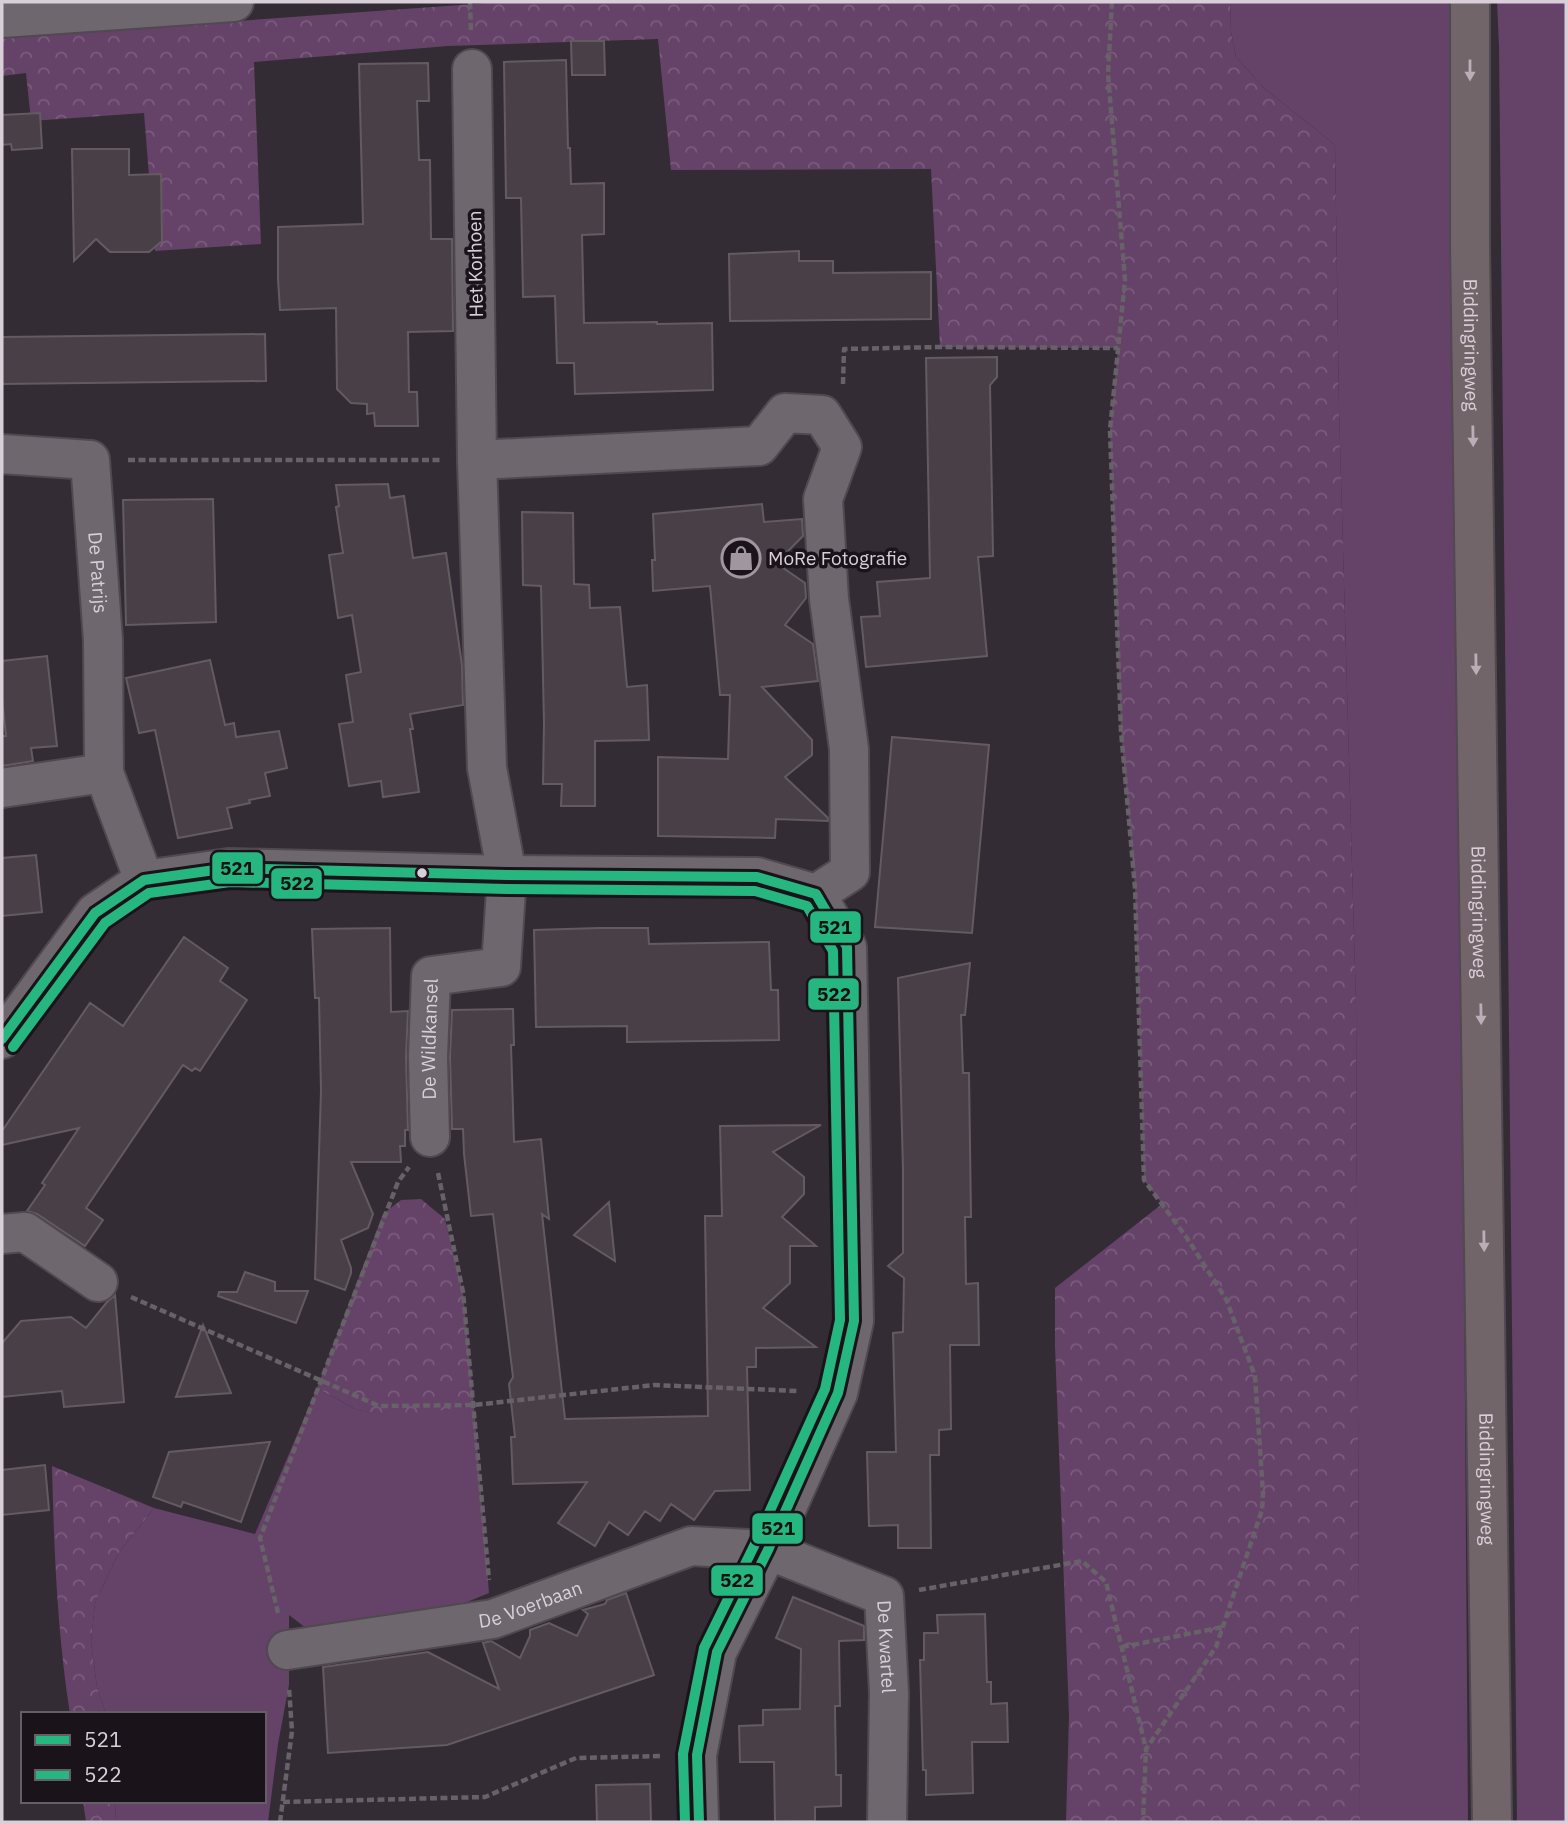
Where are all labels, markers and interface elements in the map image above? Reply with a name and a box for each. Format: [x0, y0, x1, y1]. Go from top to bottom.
one-way arrow [1464, 59, 1476, 81]
street label: Het Korhoen [462, 210, 488, 318]
street label: Biddingringweg [1458, 279, 1484, 411]
one-way arrow [1467, 425, 1478, 447]
street label: De Patrijs [83, 531, 113, 614]
shop icon: MoRe Fotografie [720, 537, 762, 579]
place label: MoRe Fotografie [768, 546, 907, 570]
one-way arrow [1470, 653, 1482, 675]
street label: Biddingringweg [1466, 846, 1492, 978]
line badge: 521 [211, 851, 264, 885]
text: 521 [220, 856, 255, 880]
unlabelled marker [415, 866, 429, 880]
line badge: 522 [270, 867, 323, 900]
text: 522 [280, 871, 314, 895]
line badge: 521 [809, 910, 862, 944]
text: 521 [818, 915, 853, 939]
line badge: 522 [807, 977, 860, 1011]
street label: De Wildkansel [416, 978, 443, 1100]
text: 522 [817, 982, 851, 1006]
one-way arrow [1475, 1003, 1486, 1025]
one-way arrow [1478, 1230, 1490, 1252]
street label: Biddingringweg [1474, 1412, 1500, 1545]
line badge: 521 [751, 1512, 804, 1545]
text: 521 [761, 1516, 796, 1540]
line badge: 522 [710, 1564, 764, 1597]
text: 522 [720, 1568, 754, 1592]
street label: De Voerbaan [477, 1575, 585, 1633]
street label: De Kwartel [872, 1599, 901, 1694]
legend [21, 1712, 266, 1803]
text: 521 [84, 1725, 122, 1753]
text: 522 [84, 1760, 122, 1788]

